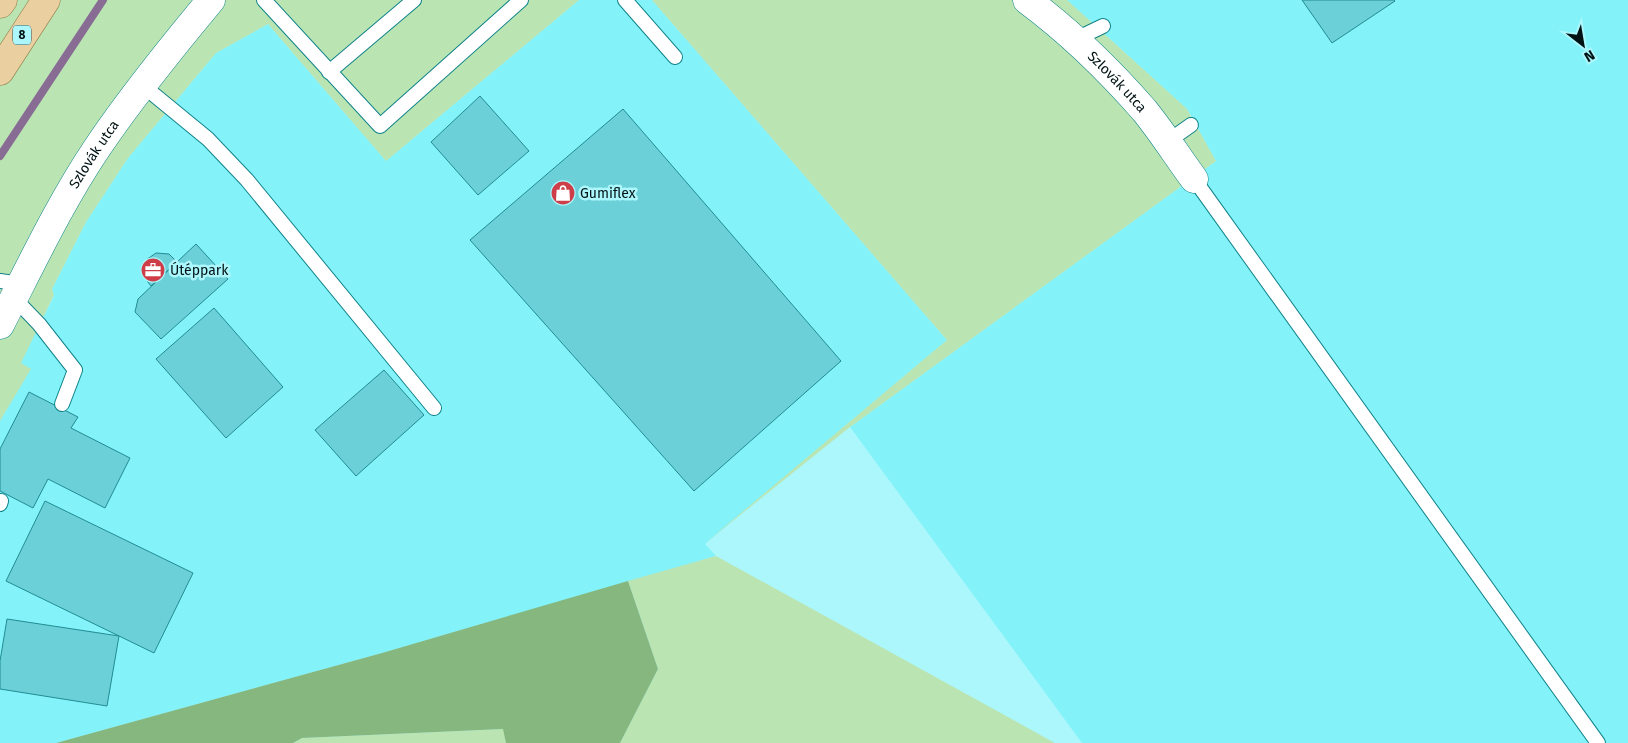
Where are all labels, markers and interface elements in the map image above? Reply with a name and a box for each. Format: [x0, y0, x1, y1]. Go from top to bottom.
north arrow [1558, 20, 1608, 70]
road number: 8 [13, 26, 31, 44]
text: N [1581, 46, 1598, 65]
street label: Szlovák utca [1084, 47, 1151, 116]
street label: Szlovák utca [65, 117, 122, 191]
shop icon: Gumiflex [550, 180, 576, 206]
place label: Gumiflex [580, 185, 636, 202]
office icon: Útéppark [140, 257, 166, 283]
place label: Útéppark [170, 261, 229, 279]

